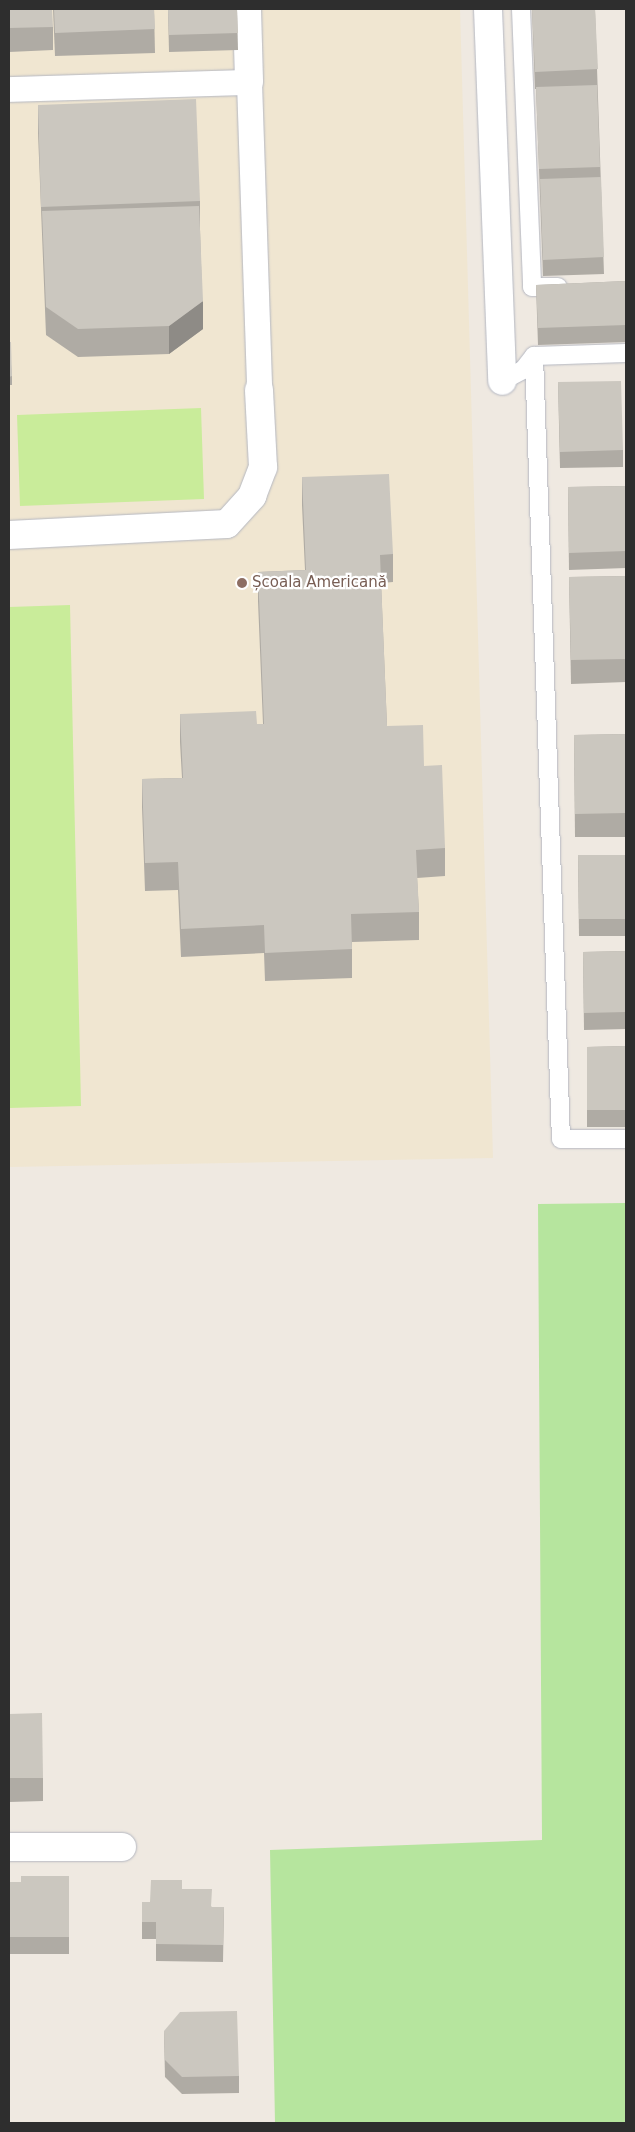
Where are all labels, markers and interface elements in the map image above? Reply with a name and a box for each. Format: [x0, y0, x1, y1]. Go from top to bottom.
place label: Școala Americană [252, 574, 387, 592]
marker: Școala Americană [236, 577, 248, 589]

